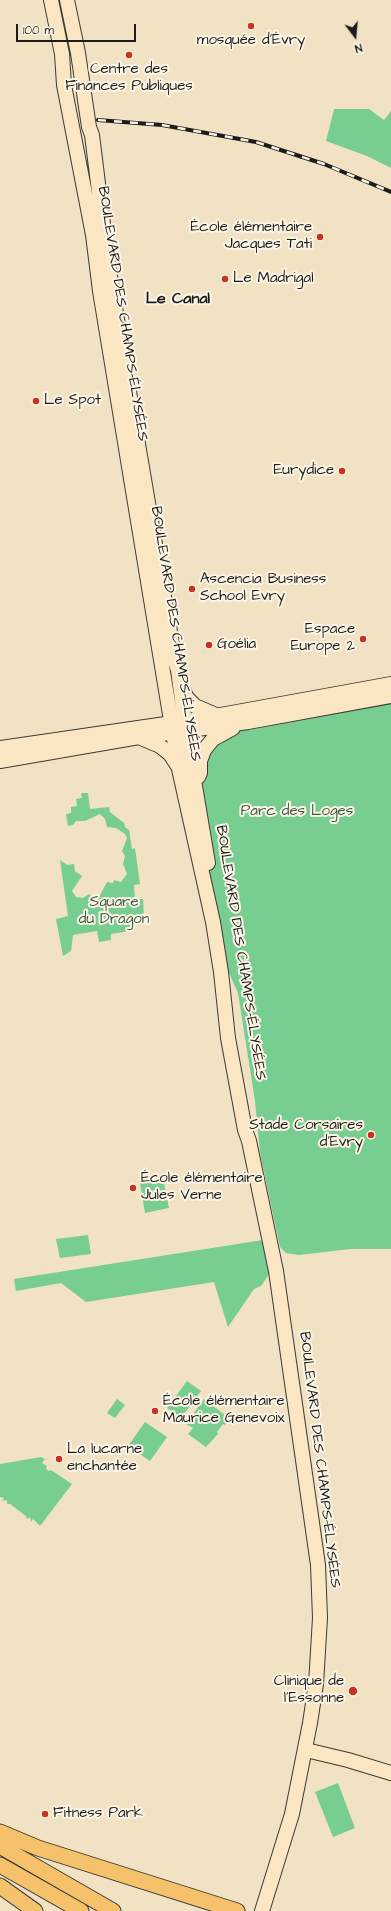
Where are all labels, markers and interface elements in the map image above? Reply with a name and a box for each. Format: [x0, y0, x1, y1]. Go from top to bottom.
scale bar [18, 16, 138, 42]
north arrow [335, 16, 375, 56]
marker: mosquée d'Évry [246, 21, 256, 31]
text: 100 m [23, 22, 54, 39]
place label: mosquée d'Évry [197, 32, 305, 50]
text: N [353, 40, 364, 56]
marker: Centre des Finances Publiques [124, 50, 134, 60]
place label: Centre des Finances Publiques [65, 61, 193, 96]
street label: BOULEVARD DES CHAMPS-ÉLYSÉES [93, 185, 151, 443]
place label: École élémentaire Jacques Tati [190, 219, 312, 254]
marker: École élémentaire Jacques Tati [315, 232, 325, 242]
place label: Le Madrigal [233, 270, 314, 288]
marker: Le Madrigal [220, 274, 230, 284]
district label: Le Canal [146, 290, 210, 310]
place label: Le Spot [44, 392, 101, 410]
marker: Le Spot [31, 396, 41, 406]
place label: Eurydice [273, 462, 334, 480]
marker: Eurydice [337, 466, 347, 476]
street label: BOULEVARD DES CHAMPS-ÉLYSÉES [146, 505, 204, 763]
place label: Ascencia Business School Evry [200, 571, 326, 606]
marker: Ascencia Business School Evry [187, 584, 197, 594]
place label: Espace Europe 2 [291, 621, 355, 656]
marker: Espace Europe 2 [358, 634, 368, 644]
place label: Goélia [217, 636, 256, 654]
marker: Goélia [204, 640, 214, 650]
park label: Parc des Loges [241, 803, 353, 821]
street label: BOULEVARD DES CHAMPS-ÉLYSÉES [211, 824, 269, 1082]
park label: Square du Dragon [79, 894, 149, 929]
place label: Stade Corsaires d'Evry [249, 1117, 363, 1152]
marker: Stade Corsaires d'Evry [366, 1130, 376, 1140]
place label: École élémentaire Jules Verne [141, 1170, 263, 1205]
marker: École élémentaire Jules Verne [128, 1183, 138, 1193]
street label: BOULEVARD DES CHAMPS-ÉLYSÉES [294, 1331, 344, 1589]
place label: École élémentaire Maurice Genevoix [163, 1393, 285, 1428]
marker: École élémentaire Maurice Genevoix [150, 1406, 160, 1416]
place label: La lucarne enchantée [67, 1441, 142, 1476]
marker: La lucarne enchantée [54, 1454, 64, 1464]
place label: Clinique de l'Essonne [274, 1673, 344, 1708]
marker: Clinique de l'Essonne [347, 1685, 359, 1697]
place label: Fitness Park [53, 1805, 143, 1823]
marker: Fitness Park [40, 1809, 50, 1819]

